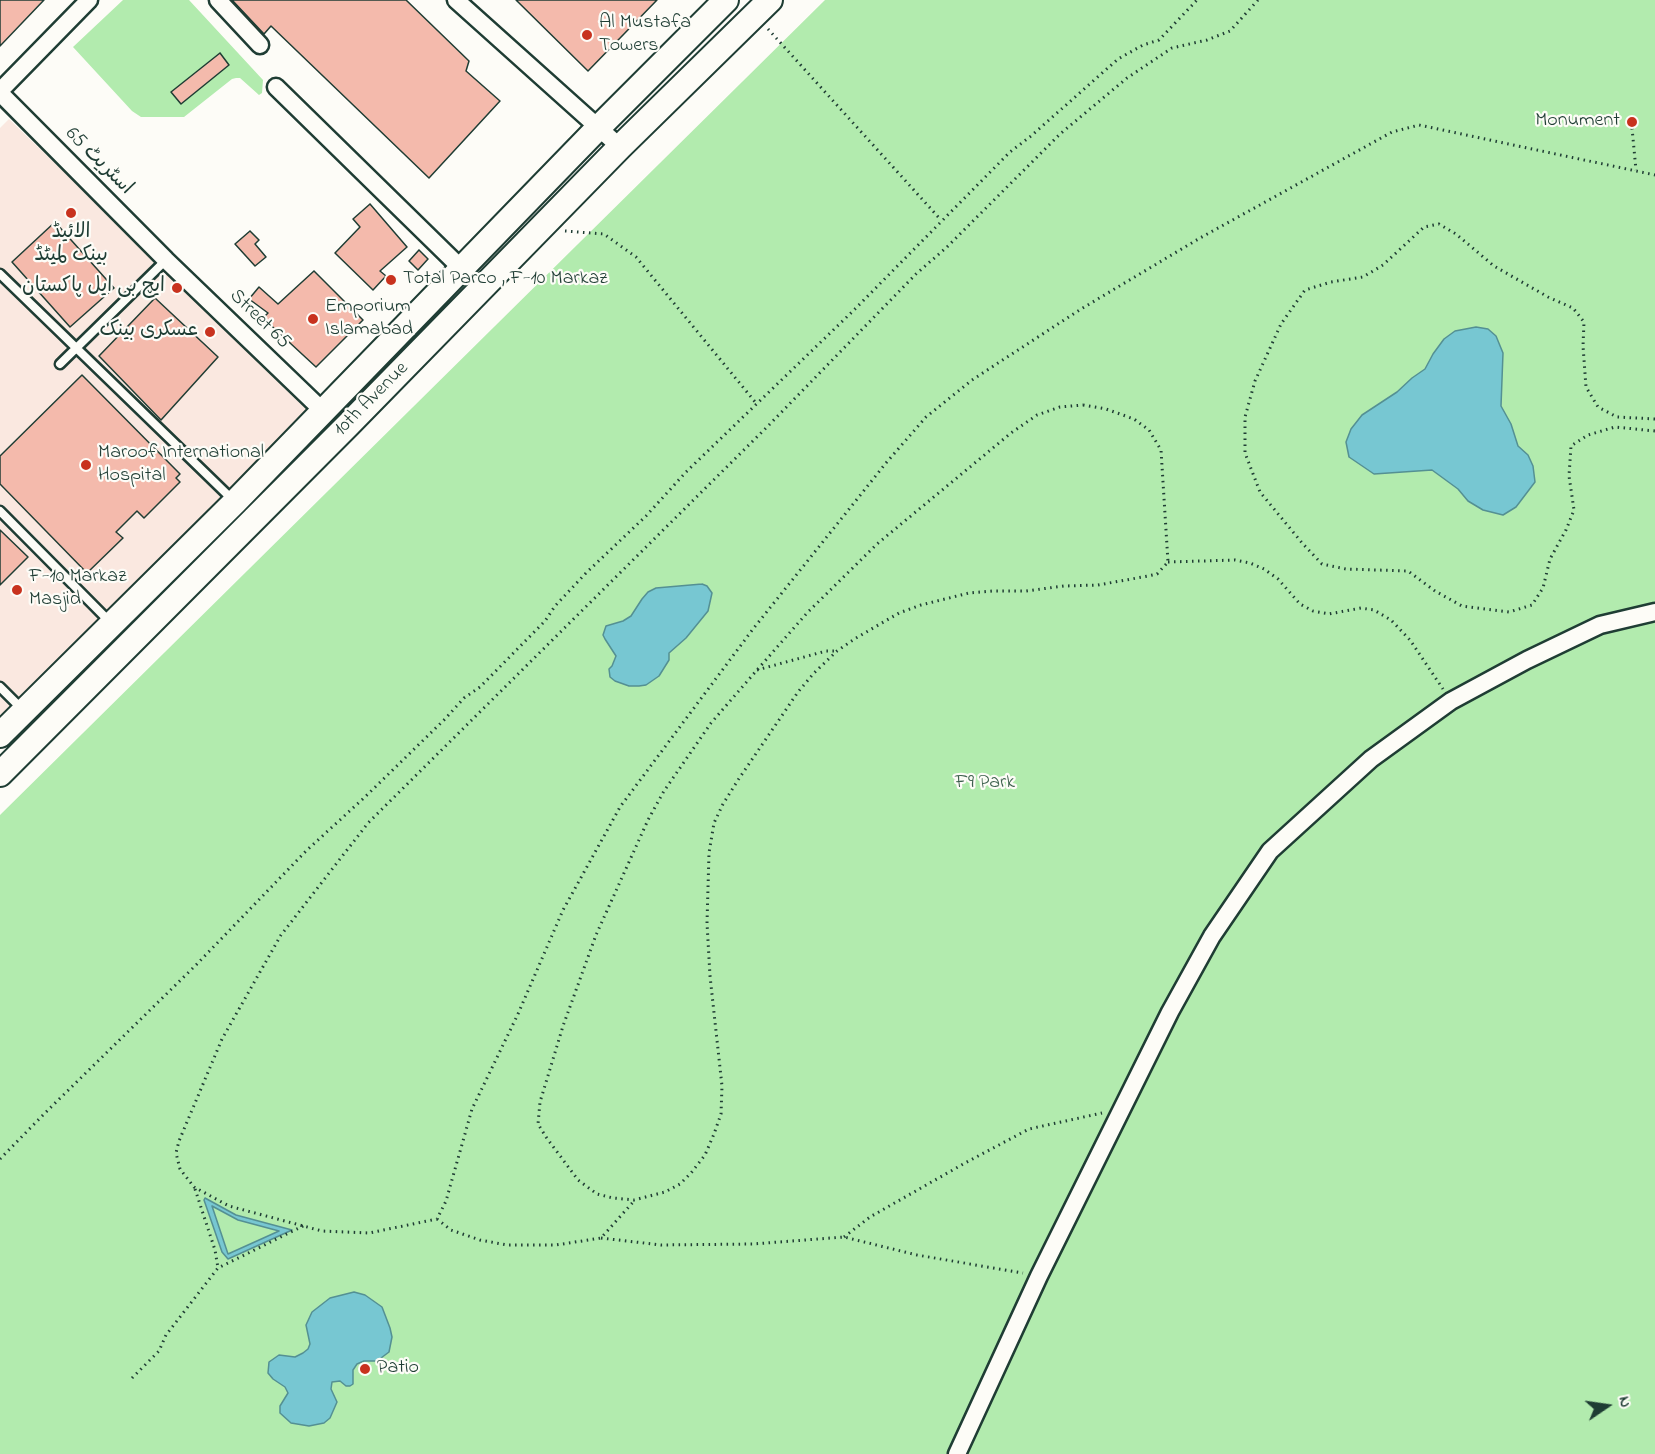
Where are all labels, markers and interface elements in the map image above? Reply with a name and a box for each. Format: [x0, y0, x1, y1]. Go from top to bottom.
place label: Al Mustafa Towers [599, 12, 691, 59]
marker: Al Mustafa Towers [580, 28, 594, 42]
place label: Monument [1535, 110, 1620, 134]
marker: Monument [1625, 115, 1639, 129]
street label: اسٹریٹ 65 [59, 123, 137, 201]
marker: الائیڈ بینک لمیٹڈ [64, 206, 78, 220]
place label: الائیڈ بینک لمیٹڈ [34, 222, 108, 269]
place label: Total Parco , F-10 Markaz [403, 268, 608, 292]
marker: Total Parco , F-10 Markaz [384, 273, 398, 287]
place label: ایچ بی ایل پاکستان [22, 276, 165, 300]
marker: ایچ بی ایل پاکستان [170, 281, 184, 295]
street label: Street 65 [223, 285, 295, 355]
place label: Emporium Islamabad [325, 296, 413, 343]
marker: Emporium Islamabad [306, 312, 320, 326]
place label: عسکری بینک [100, 320, 198, 344]
marker: عسکری بینک [203, 325, 217, 339]
street label: 10th Avenue [330, 358, 414, 442]
place label: Maroof International Hospital [98, 442, 264, 489]
marker: Maroof International Hospital [79, 458, 93, 472]
place label: F-10 Markaz Masjid [29, 566, 127, 613]
marker: F-10 Markaz Masjid [10, 583, 24, 597]
park label: F9 Park [955, 772, 1015, 796]
place label: Patio [377, 1357, 419, 1381]
marker: Patio [358, 1362, 372, 1376]
north arrow [1577, 1376, 1637, 1436]
text: N [1612, 1394, 1637, 1410]

